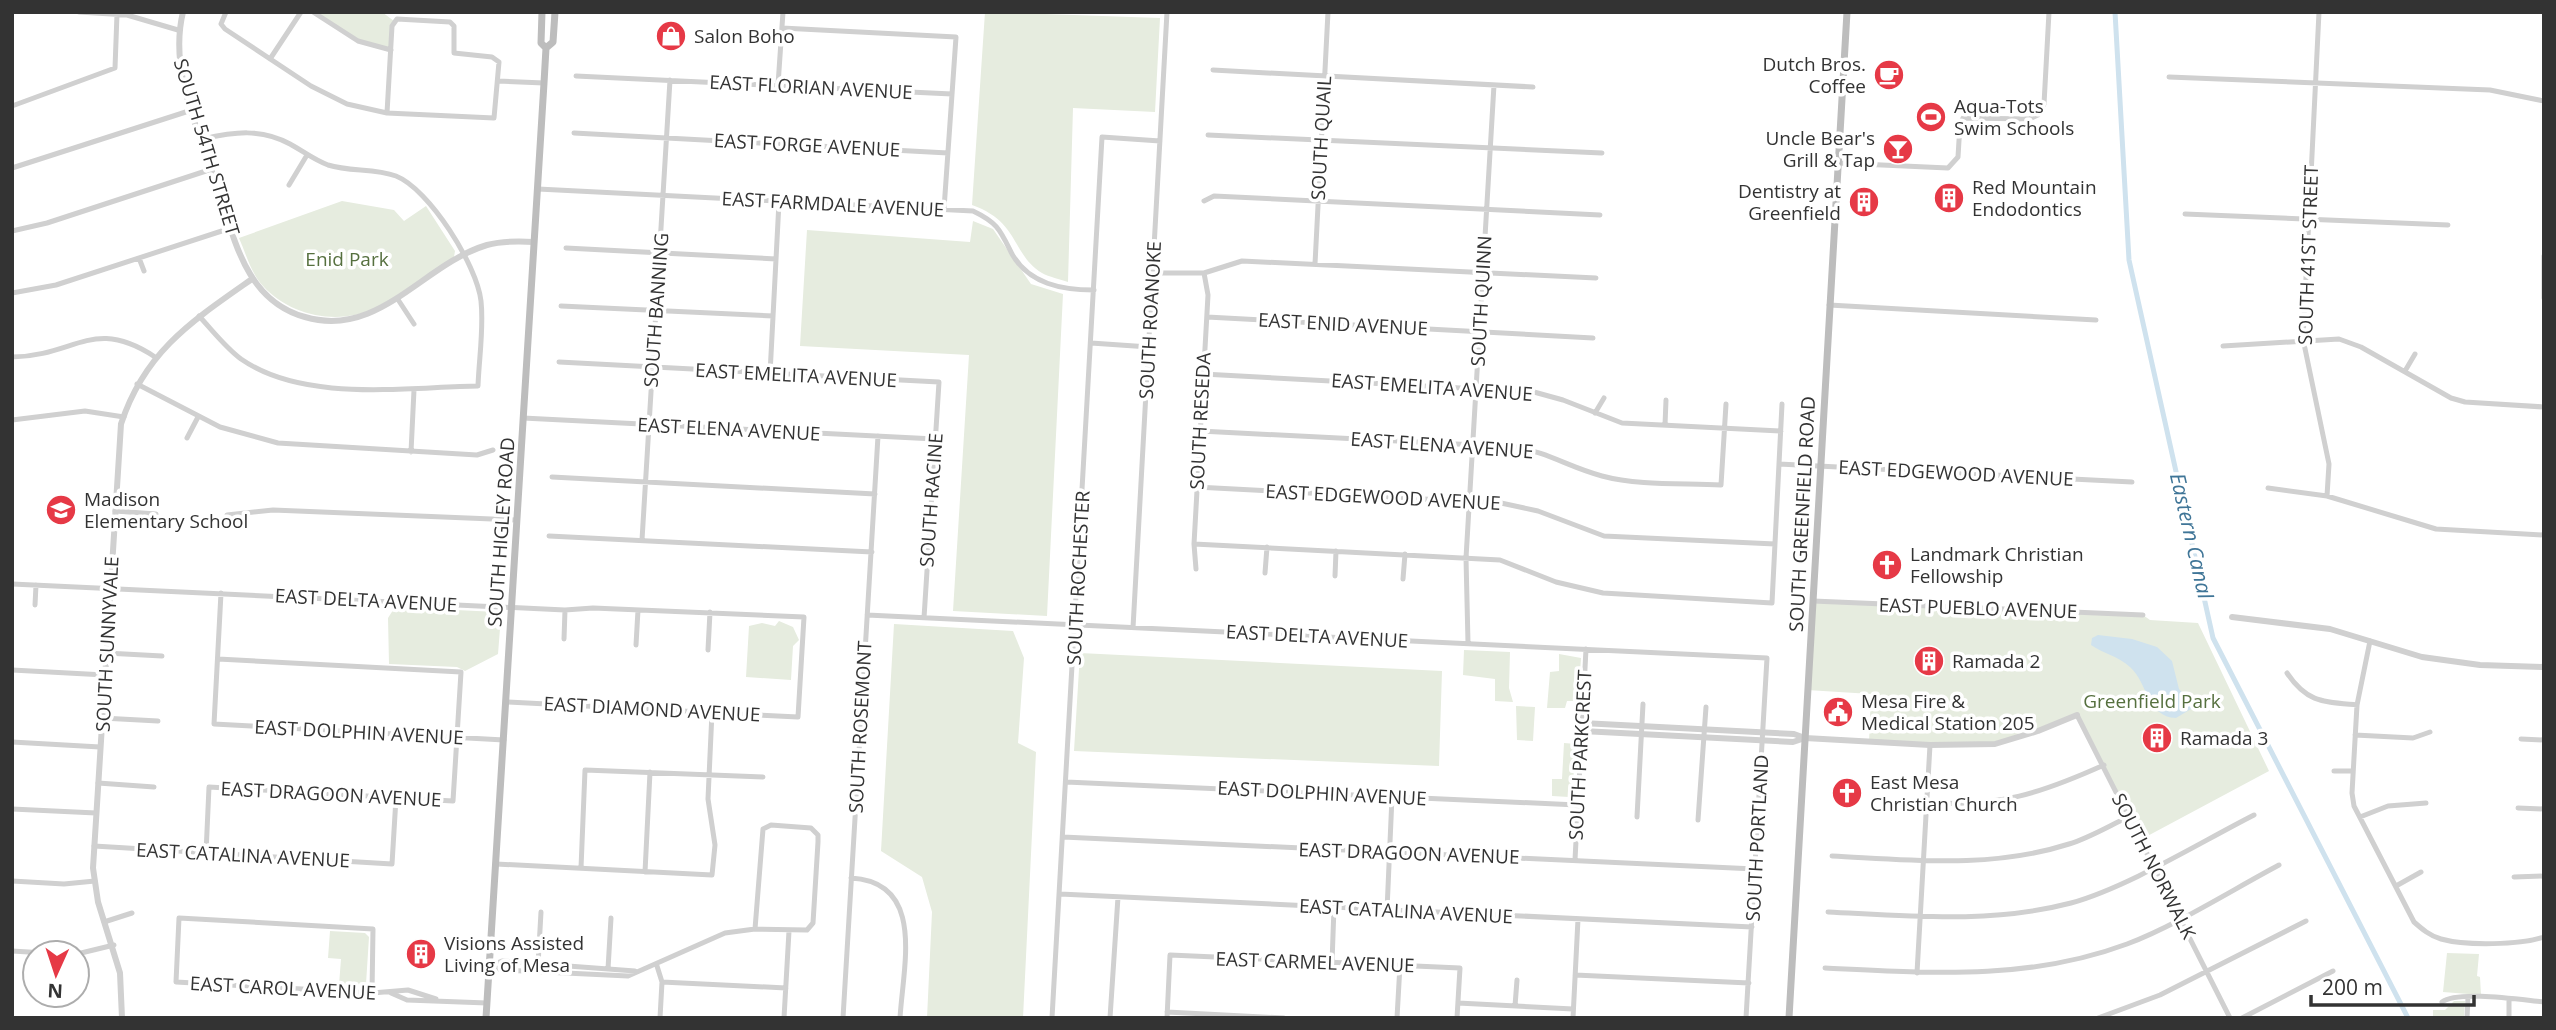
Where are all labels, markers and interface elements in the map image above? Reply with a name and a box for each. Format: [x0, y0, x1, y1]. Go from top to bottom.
shop icon: Salon Boho [654, 19, 688, 53]
place label: Salon Boho [694, 23, 795, 49]
place label: Dutch Bros. Coffee [1763, 51, 1866, 99]
street label: SOUTH 54TH STREET [168, 55, 246, 239]
cafe icon: Dutch Bros. Coffee [1872, 58, 1906, 92]
street label: EAST FLORIAN AVENUE [709, 69, 913, 105]
street label: SOUTH QUAIL [1305, 75, 1337, 201]
place label: Aqua-Tots Swim Schools [1954, 93, 2074, 141]
sports icon: Aqua-Tots Swim Schools [1914, 100, 1948, 134]
place label: Uncle Bear's Grill & Tap [1766, 125, 1875, 173]
street label: EAST FORGE AVENUE [713, 127, 901, 163]
bar icon: Uncle Bear's Grill & Tap [1881, 132, 1915, 166]
street label: SOUTH 41ST STREET [2292, 164, 2324, 346]
place label: Red Mountain Endodontics [1972, 174, 2097, 222]
place label: Dentistry at Greenfield [1738, 178, 1841, 226]
building icon: Red Mountain Endodontics [1932, 181, 1966, 215]
street label: EAST FARMDALE AVENUE [721, 185, 945, 223]
building icon: Dentistry at Greenfield [1847, 185, 1881, 219]
street label: SOUTH BANNING [638, 232, 674, 388]
street label: SOUTH QUINN [1465, 235, 1497, 367]
street label: SOUTH ROANOKE [1133, 240, 1167, 400]
park label: Enid Park [305, 246, 389, 272]
street label: EAST ENID AVENUE [1257, 307, 1429, 341]
street label: SOUTH RESEDA [1183, 352, 1217, 490]
street label: EAST EMELITA AVENUE [695, 357, 897, 393]
street label: EAST EMELITA AVENUE [1330, 367, 1534, 407]
street label: SOUTH GREENFIELD ROAD [1783, 395, 1821, 633]
street label: EAST ELENA AVENUE [637, 411, 821, 447]
street label: EAST ELENA AVENUE [1350, 426, 1534, 464]
street label: SOUTH RACINE [913, 432, 949, 568]
street label: SOUTH HIGLEY ROAD [481, 436, 521, 628]
street label: EAST EDGEWOOD AVENUE [1838, 454, 2074, 492]
water label: Eastern Canal [2164, 470, 2220, 602]
street label: EAST EDGEWOOD AVENUE [1265, 478, 1501, 516]
place label: Madison Elementary School [84, 486, 248, 534]
street label: SOUTH ROCHESTER [1060, 490, 1096, 666]
school or university icon: Madison Elementary School [44, 493, 78, 527]
place label: Landmark Christian Fellowship [1910, 541, 2084, 589]
church icon: Landmark Christian Fellowship [1870, 548, 1904, 582]
street label: SOUTH SUNNYVALE [89, 556, 125, 732]
street label: EAST DELTA AVENUE [274, 582, 458, 618]
street label: EAST PUEBLO AVENUE [1878, 592, 2078, 624]
street label: EAST DELTA AVENUE [1225, 618, 1409, 654]
street label: SOUTH ROSEMONT [843, 640, 878, 814]
building icon: Ramada 2 [1912, 644, 1946, 678]
place label: Ramada 2 [1952, 648, 2040, 674]
street label: SOUTH PARKCREST [1563, 669, 1597, 841]
place label: Mesa Fire & Medical Station 205 [1861, 688, 2035, 736]
park label: Greenfield Park [2083, 688, 2221, 714]
street label: EAST DIAMOND AVENUE [543, 690, 761, 728]
public building icon: Mesa Fire & Medical Station 205 [1821, 695, 1855, 729]
street label: EAST DOLPHIN AVENUE [254, 714, 464, 750]
building icon: Ramada 3 [2140, 721, 2174, 755]
place label: Ramada 3 [2180, 725, 2268, 751]
street label: SOUTH PORTLAND [1740, 754, 1774, 922]
place label: East Mesa Christian Church [1870, 769, 2018, 817]
street label: EAST DRAGOON AVENUE [220, 775, 442, 813]
street label: EAST DOLPHIN AVENUE [1217, 775, 1427, 811]
church icon: East Mesa Christian Church [1830, 776, 1864, 810]
street label: SOUTH NORWALK [2106, 789, 2202, 944]
street label: EAST CATALINA AVENUE [135, 836, 351, 874]
street label: EAST DRAGOON AVENUE [1298, 836, 1520, 870]
street label: EAST CATALINA AVENUE [1298, 892, 1514, 930]
place label: Visions Assisted Living of Mesa [444, 930, 584, 978]
building icon: Visions Assisted Living of Mesa [404, 937, 438, 971]
north arrow [21, 939, 91, 1009]
street label: EAST CARMEL AVENUE [1215, 946, 1415, 978]
scale bar [2311, 964, 2474, 1008]
street label: EAST CAROL AVENUE [189, 970, 377, 1006]
text: 200 m [2322, 973, 2383, 1001]
text: N [47, 978, 64, 1004]

